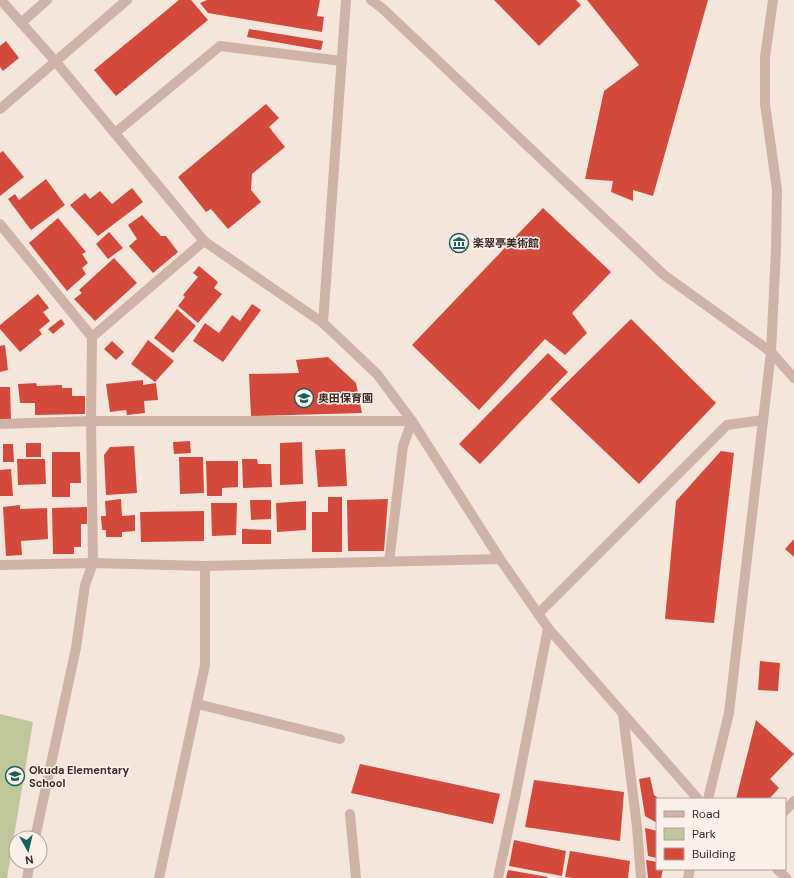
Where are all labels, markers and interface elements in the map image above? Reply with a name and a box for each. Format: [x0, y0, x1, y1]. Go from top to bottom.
museum icon: 楽翠亭美術館 [448, 232, 470, 254]
place label: 楽翠亭美術館 [473, 236, 539, 250]
school or university icon: 奥田保育園 [293, 387, 315, 409]
place label: 奥田保育園 [318, 391, 373, 405]
place label: Okuda Elementary School [29, 763, 129, 790]
school or university icon: Okuda Elementary School [4, 765, 26, 787]
legend [656, 798, 786, 870]
text: Road [692, 806, 720, 822]
text: Park [692, 826, 716, 842]
north arrow [8, 830, 48, 870]
text: Building [692, 846, 736, 862]
text: N [24, 852, 34, 867]

